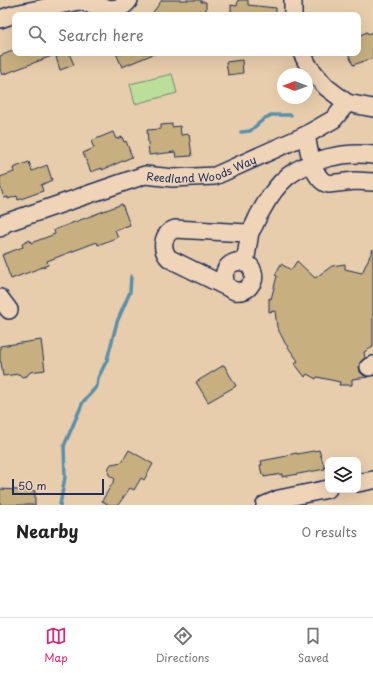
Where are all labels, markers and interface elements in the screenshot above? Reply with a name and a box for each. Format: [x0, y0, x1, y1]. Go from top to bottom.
search box [12, 12, 361, 56]
icon: search [26, 23, 48, 45]
text: Search here [58, 23, 144, 46]
north arrow [277, 68, 313, 104]
street label: Reedland Woods Way [146, 150, 259, 187]
map controls [325, 457, 361, 493]
button: layers [325, 457, 361, 493]
scale bar [12, 477, 104, 496]
text: 50 m [18, 477, 47, 494]
text: Nearby [16, 518, 78, 544]
text: 0 results [302, 522, 357, 541]
tab: Map [44, 625, 68, 666]
tab: Directions [156, 625, 209, 666]
tab: Saved [298, 625, 329, 666]

